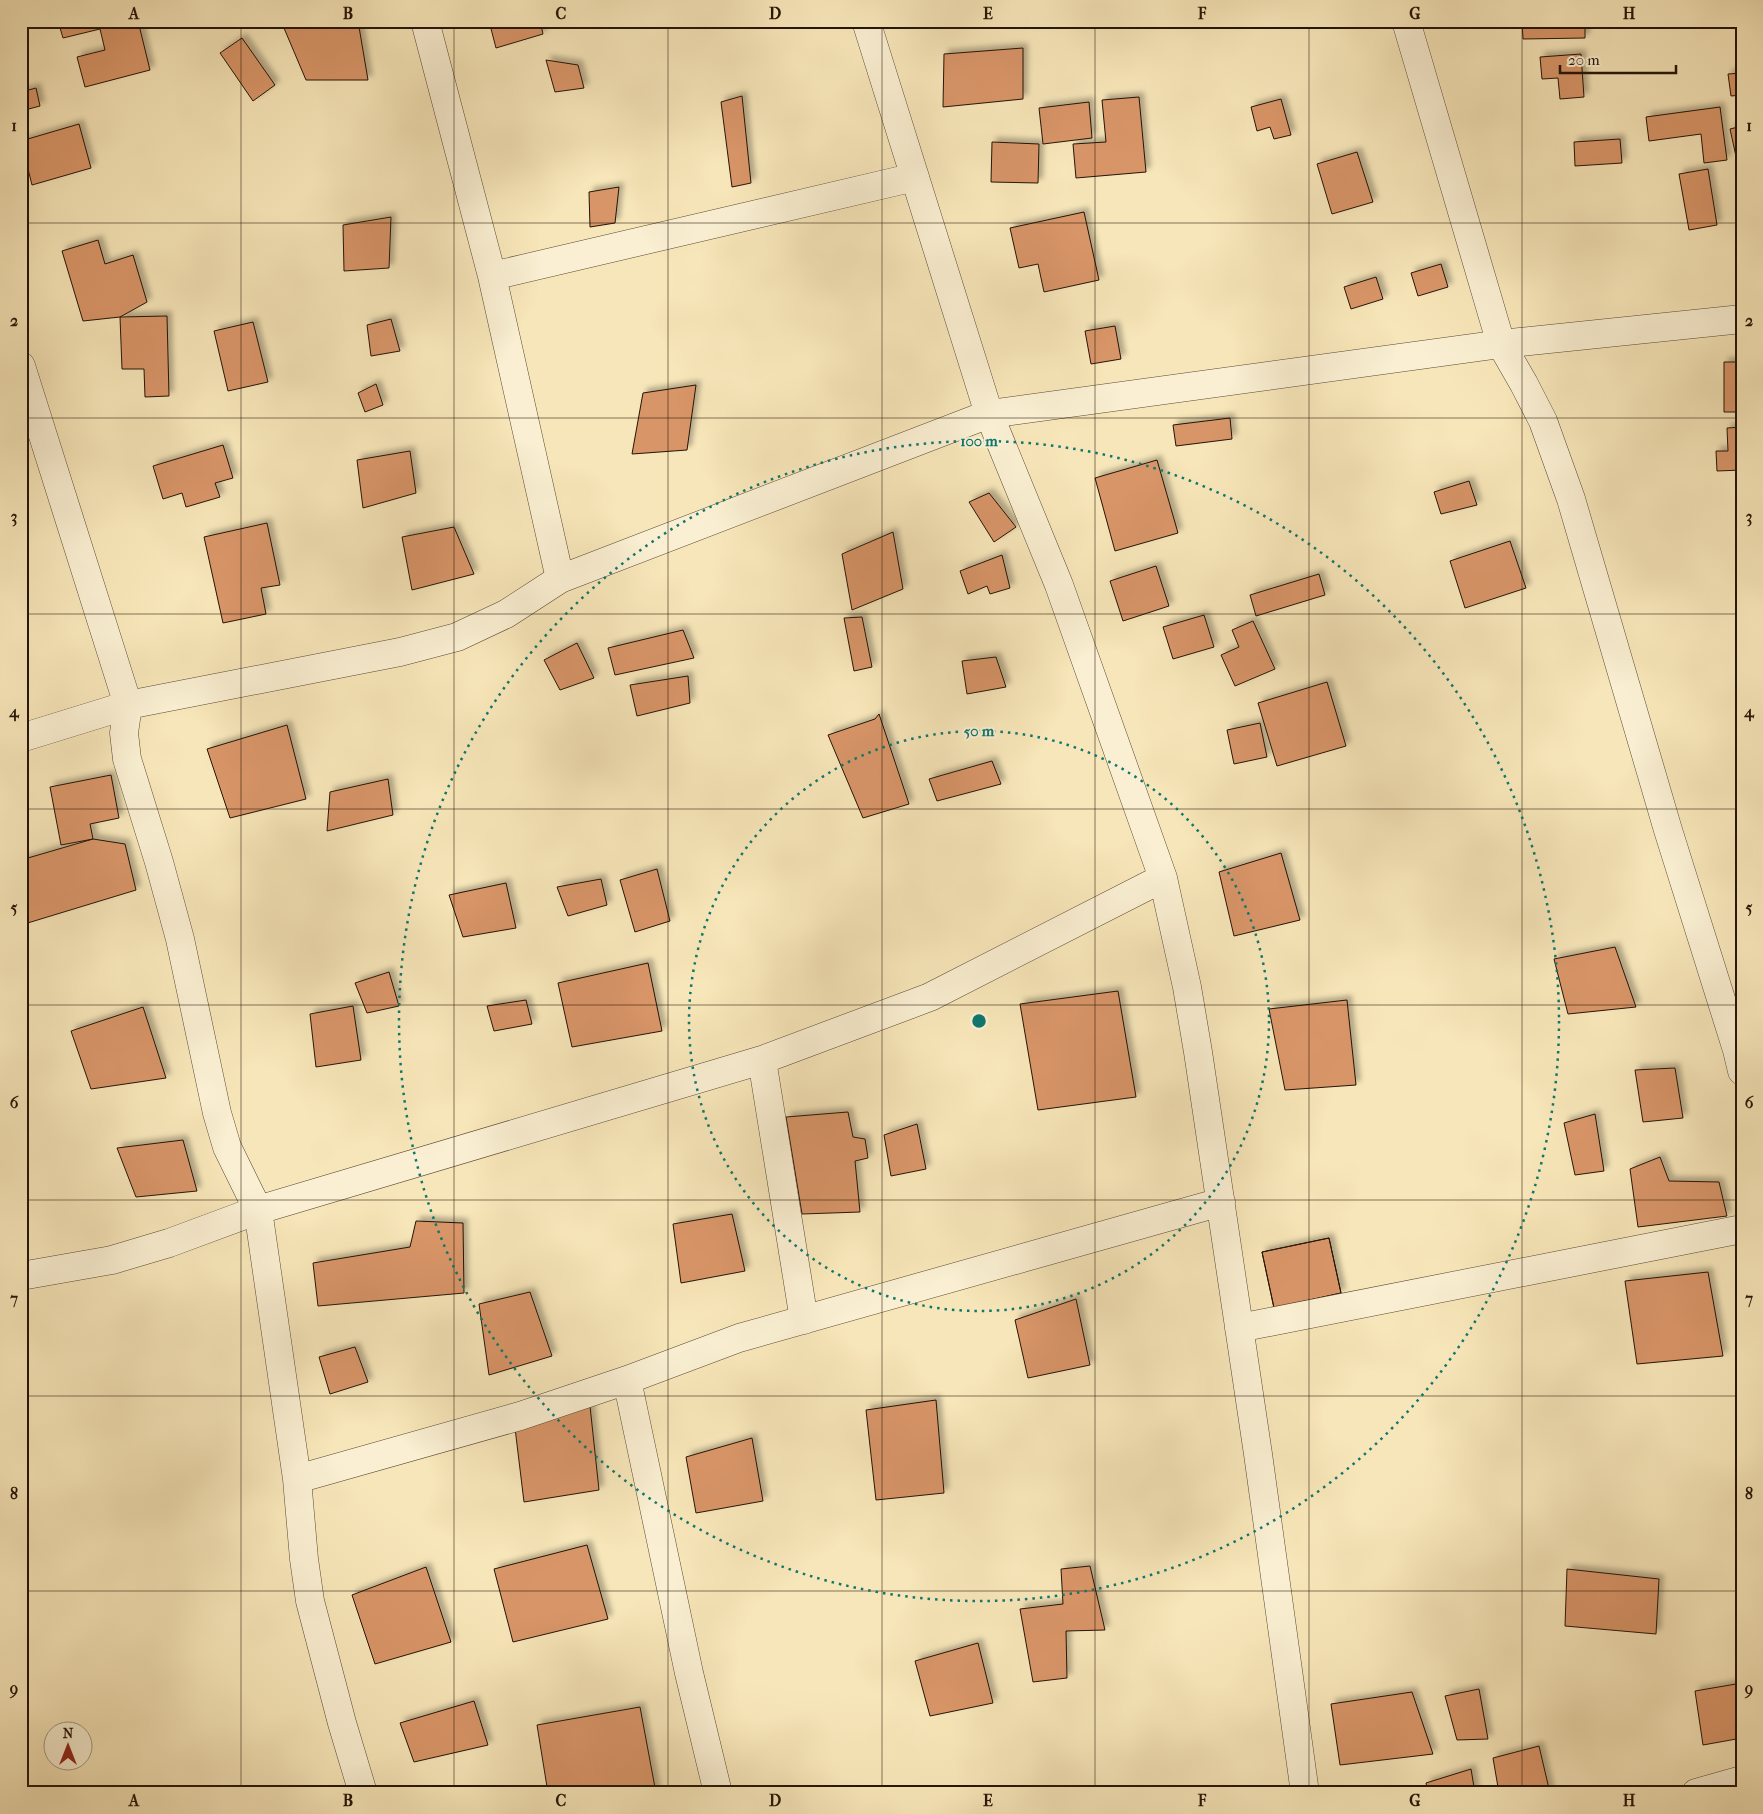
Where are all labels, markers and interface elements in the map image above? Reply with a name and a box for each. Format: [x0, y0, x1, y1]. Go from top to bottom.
text: A [128, 4, 140, 23]
text: B [343, 4, 353, 23]
text: C [556, 4, 567, 23]
text: D [769, 4, 781, 23]
text: E [983, 4, 993, 23]
text: F [1197, 4, 1207, 23]
text: G [1409, 4, 1421, 23]
text: H [1623, 4, 1636, 23]
scale bar [1560, 42, 1677, 74]
text: 20 m [1568, 51, 1600, 69]
text: 1 [11, 116, 17, 135]
text: 1 [1746, 116, 1752, 135]
text: 2 [10, 311, 18, 330]
text: 2 [1745, 311, 1753, 330]
text: 100 m [960, 432, 998, 450]
text: 3 [11, 507, 17, 527]
text: 3 [1746, 507, 1752, 527]
text: 4 [8, 702, 20, 722]
text: 4 [1743, 702, 1755, 722]
text: 50 m [964, 722, 995, 740]
text: 5 [11, 898, 18, 917]
text: 5 [1746, 898, 1753, 917]
centre of rings [970, 1012, 988, 1030]
text: 6 [10, 1093, 19, 1112]
text: 6 [1745, 1093, 1754, 1112]
text: 7 [9, 1289, 18, 1308]
text: 7 [1744, 1289, 1753, 1308]
text: 8 [10, 1484, 18, 1503]
text: 8 [1745, 1484, 1753, 1503]
text: 9 [9, 1679, 18, 1699]
text: 9 [1744, 1679, 1753, 1699]
north arrow [42, 1722, 92, 1772]
text: N [63, 1725, 74, 1742]
text: A [128, 1791, 140, 1810]
text: B [343, 1791, 353, 1810]
text: C [556, 1791, 567, 1810]
text: D [769, 1791, 781, 1810]
text: E [983, 1791, 993, 1810]
text: F [1197, 1791, 1207, 1810]
text: G [1409, 1791, 1421, 1810]
text: H [1623, 1791, 1636, 1810]

